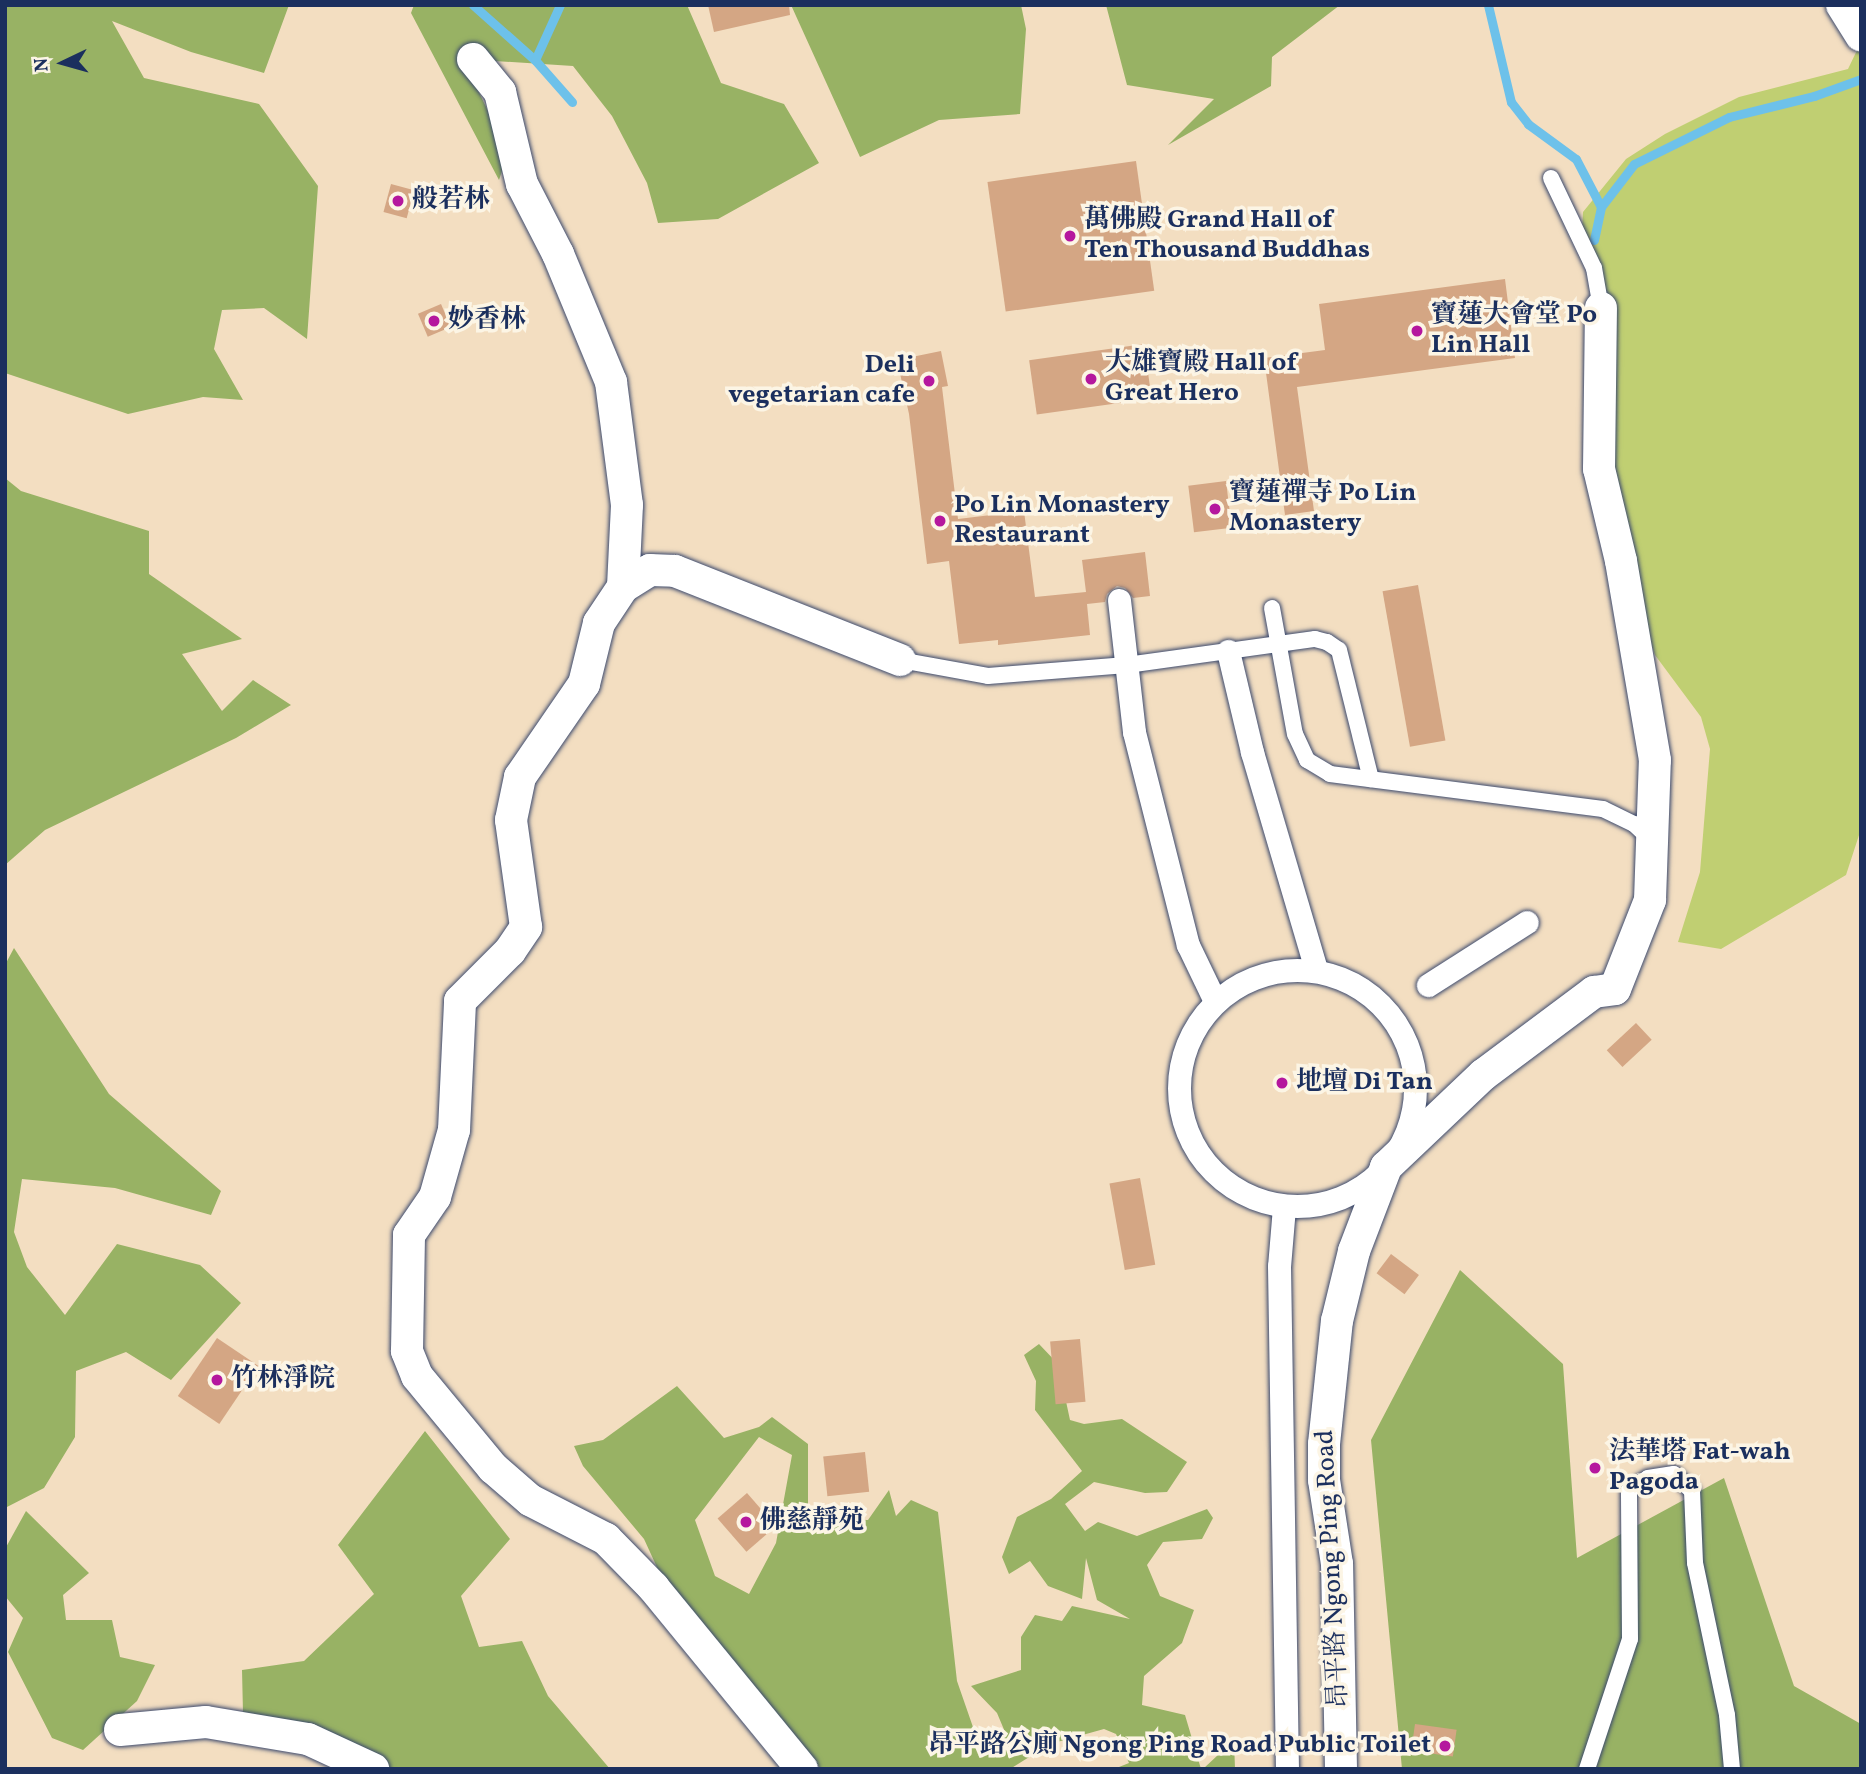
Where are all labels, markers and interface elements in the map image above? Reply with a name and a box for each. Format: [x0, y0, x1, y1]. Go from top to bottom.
north arrow [28, 28, 98, 98]
text: N [29, 57, 56, 73]
place label: 般若林 [412, 185, 490, 217]
marker: 般若林 [390, 193, 406, 209]
place label: 萬佛殿 Grand Hall of Ten Thousand Buddhas [1084, 205, 1370, 266]
marker: 萬佛殿 Grand Hall of Ten Thousand Buddhas [1062, 228, 1078, 244]
place label: 寶蓮大會堂 Po Lin Hall [1431, 300, 1597, 362]
place label: 妙香林 [448, 305, 526, 337]
marker: 妙香林 [426, 313, 442, 329]
marker: 寶蓮大會堂 Po Lin Hall [1409, 323, 1425, 339]
place label: 大雄寶殿 Hall of Great Hero [1105, 348, 1297, 410]
place label: Deli vegetarian cafe [728, 350, 915, 412]
marker: 大雄寶殿 Hall of Great Hero [1083, 371, 1099, 387]
marker: Deli vegetarian cafe [921, 373, 937, 389]
place label: 寶蓮禪寺 Po Lin Monastery [1229, 478, 1416, 540]
place label: Po Lin Monastery Restaurant [954, 490, 1170, 552]
marker: 寶蓮禪寺 Po Lin Monastery [1207, 501, 1223, 517]
marker: Po Lin Monastery Restaurant [932, 513, 948, 529]
place label: 地壇 Di Tan [1296, 1067, 1433, 1099]
marker: 地壇 Di Tan [1274, 1075, 1290, 1091]
place label: 竹林淨院 [231, 1364, 335, 1396]
marker: 竹林淨院 [209, 1372, 225, 1388]
street label: 昂平路 Ngong Ping Road [1310, 1429, 1356, 1709]
place label: 法華塔 Fat-wah Pagoda [1609, 1437, 1791, 1498]
marker: 法華塔 Fat-wah Pagoda [1587, 1460, 1603, 1476]
place label: 佛慈靜苑 [760, 1506, 864, 1538]
marker: 佛慈靜苑 [738, 1514, 754, 1530]
place label: 昂平路公廁 Ngong Ping Road Public Toilet [928, 1730, 1431, 1762]
marker: 昂平路公廁 Ngong Ping Road Public Toilet [1437, 1738, 1453, 1754]

